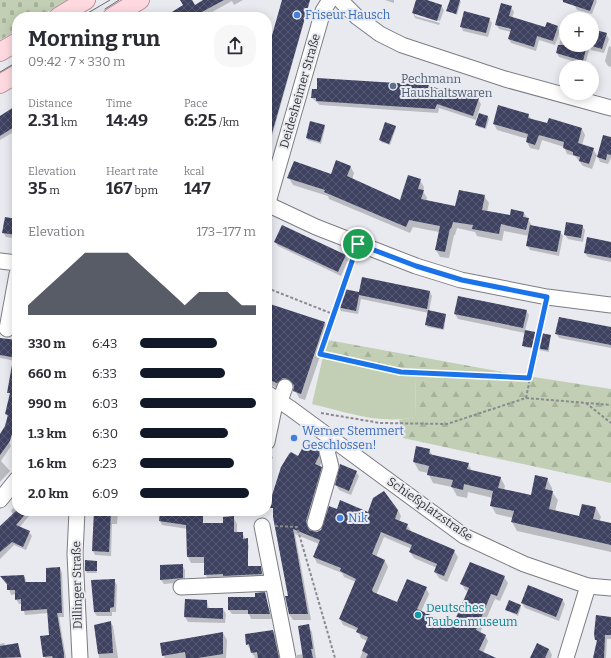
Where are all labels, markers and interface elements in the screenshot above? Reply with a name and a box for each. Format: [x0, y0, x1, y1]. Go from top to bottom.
place label: Friseur Hausch [305, 8, 391, 22]
marker: Friseur Hausch [292, 10, 302, 20]
map controls [559, 12, 599, 100]
button: + [559, 12, 599, 52]
text: Morning run [28, 25, 160, 52]
button: share [214, 25, 256, 67]
street label: Deidesheimer Straße [277, 32, 323, 150]
text: 09:42 · 7 × 330 m [28, 54, 126, 69]
button: − [559, 60, 599, 100]
place label: Pechmann Haushaltswaren [401, 72, 493, 100]
marker: Pechmann Haushaltswaren [388, 81, 398, 91]
text: Distance [28, 97, 73, 110]
text: Time [106, 97, 132, 110]
text: Pace [184, 97, 208, 110]
text: 2.31 [28, 110, 59, 131]
text: 14:49 [106, 110, 148, 131]
text: 6:25 [184, 110, 217, 131]
text: km [59, 116, 77, 129]
text: /km [217, 116, 239, 129]
text: Elevation [28, 165, 76, 178]
text: Heart rate [106, 165, 158, 178]
text: kcal [184, 165, 204, 178]
text: 35 [28, 178, 47, 199]
text: 167 [106, 178, 132, 199]
text: 147 [184, 178, 211, 199]
text: m [47, 184, 60, 197]
text: bpm [132, 184, 158, 197]
text: Elevation [28, 224, 85, 239]
text: 173–177 m [196, 224, 256, 239]
pin [341, 227, 375, 261]
icon: arrive [347, 233, 369, 255]
text: 330 m [28, 336, 66, 351]
text: 6:43 [92, 336, 117, 351]
text: 660 m [28, 366, 66, 381]
text: 6:33 [92, 366, 117, 381]
text: 990 m [28, 396, 66, 411]
text: 6:03 [92, 396, 118, 411]
place label: Werner Stemmert Geschlossen! [302, 424, 405, 452]
text: 1.3 km [28, 426, 67, 441]
text: 6:30 [92, 426, 118, 441]
marker: Werner Stemmert Geschlossen! [289, 433, 299, 443]
text: 1.6 km [28, 456, 66, 471]
text: 6:23 [92, 456, 117, 471]
street label: Schießplatzstraße [385, 474, 475, 544]
text: 2.0 km [28, 486, 68, 501]
text: 6:09 [92, 486, 118, 501]
place label: Nik [348, 511, 368, 525]
marker: Nik [335, 513, 345, 523]
street label: Dillinger Straße [69, 541, 85, 629]
place label: Deutsches Taubenmuseum [426, 601, 518, 629]
marker: Deutsches Taubenmuseum [413, 610, 423, 620]

